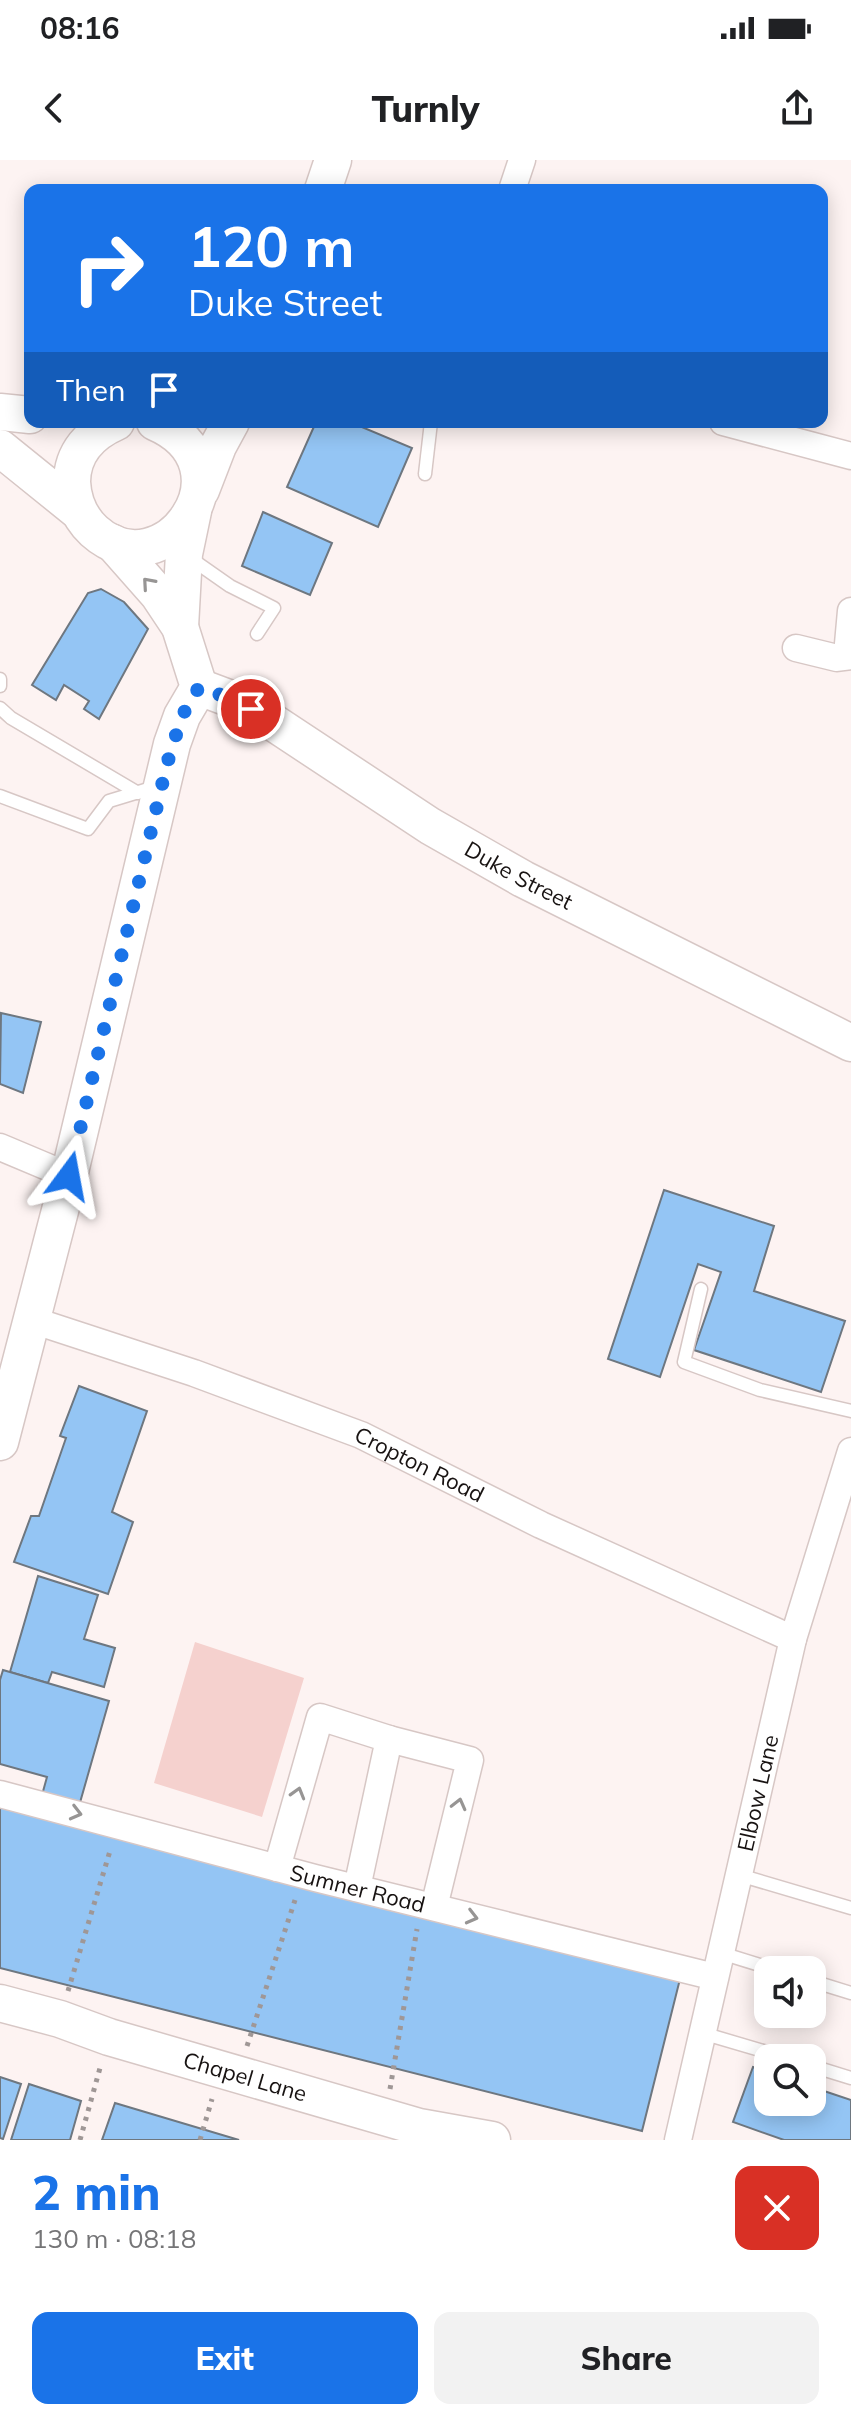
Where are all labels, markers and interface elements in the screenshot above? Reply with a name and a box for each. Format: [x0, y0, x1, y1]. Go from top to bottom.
text: 08:16 [40, 9, 119, 47]
icon: back [32, 86, 76, 130]
text: Turnly [371, 86, 480, 131]
icon: share [775, 86, 819, 130]
text: 120 m [188, 211, 355, 281]
icon: right [56, 216, 160, 320]
text: Duke Street [188, 280, 382, 325]
icon: arrive [142, 368, 186, 412]
text: Then [56, 371, 126, 409]
one-way arrow [143, 578, 158, 593]
pin [217, 675, 285, 743]
icon: arrive [229, 687, 273, 731]
street label: Duke Street [460, 835, 578, 916]
position arrow [27, 1134, 111, 1218]
street label: Cropton Road [350, 1420, 489, 1508]
street label: Elbow Lane [731, 1732, 785, 1854]
one-way arrow [289, 1787, 305, 1801]
one-way arrow [450, 1798, 467, 1812]
one-way arrow [68, 1804, 82, 1821]
street label: Sumner Road [287, 1858, 428, 1919]
one-way arrow [464, 1907, 478, 1924]
map controls [754, 1956, 826, 2116]
button: sound [754, 1956, 826, 2028]
button: search [754, 2044, 826, 2116]
street label: Chapel Lane [180, 2045, 310, 2108]
text: 2 min [32, 2162, 161, 2222]
button: close [735, 2166, 819, 2250]
text: 130 m · 08:18 [32, 2222, 196, 2255]
button: Exit [32, 2312, 418, 2404]
button: Share [434, 2312, 819, 2404]

